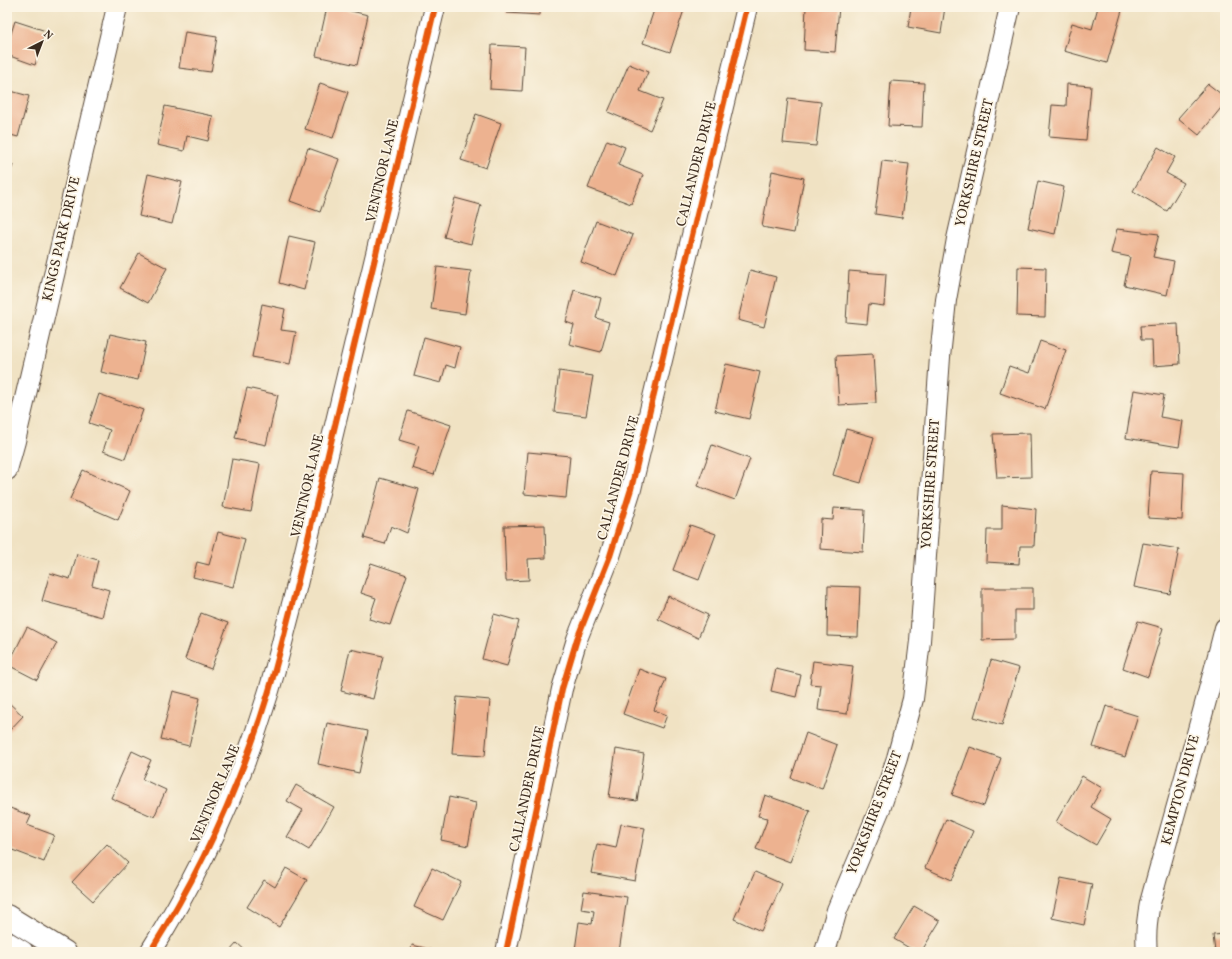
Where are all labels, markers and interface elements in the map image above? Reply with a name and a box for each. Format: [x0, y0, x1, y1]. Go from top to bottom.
north arrow [22, 22, 62, 62]
text: N [40, 27, 56, 44]
street label: YORKSHIRE STREET [951, 97, 999, 229]
street label: CALLANDER DRIVE [672, 99, 722, 229]
street label: VENTNOR LANE [362, 117, 404, 225]
street label: KINGS PARK DRIVE [38, 175, 86, 303]
street label: CALLANDER DRIVE [593, 414, 645, 542]
street label: YORKSHIRE STREET [917, 418, 945, 550]
street label: VENTNOR LANE [287, 432, 329, 540]
street label: CALLANDER DRIVE [505, 724, 551, 854]
street label: KEMPTON DRIVE [1157, 733, 1205, 847]
street label: VENTNOR LANE [187, 742, 245, 846]
street label: YORKSHIRE STREET [843, 748, 907, 878]

